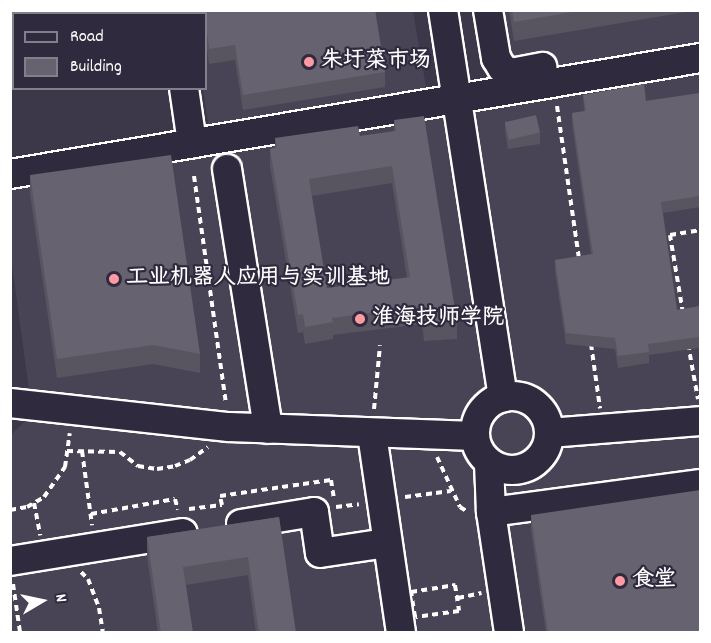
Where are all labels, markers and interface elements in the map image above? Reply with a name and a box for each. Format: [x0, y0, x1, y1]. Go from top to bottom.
legend [12, 12, 207, 90]
text: Road [70, 25, 104, 50]
place label: 朱圩菜市场 [321, 49, 431, 75]
text: Building [70, 55, 122, 80]
marker: 朱圩菜市场 [302, 55, 316, 69]
place label: 工业机器人应用与实训基地 [126, 266, 390, 292]
marker: 工业机器人应用与实训基地 [107, 272, 121, 286]
place label: 淮海技师学院 [372, 306, 504, 332]
marker: 淮海技师学院 [353, 312, 367, 326]
place label: 食堂 [632, 568, 676, 594]
north arrow [12, 571, 72, 631]
marker: 食堂 [613, 574, 627, 588]
text: N [48, 592, 72, 604]

